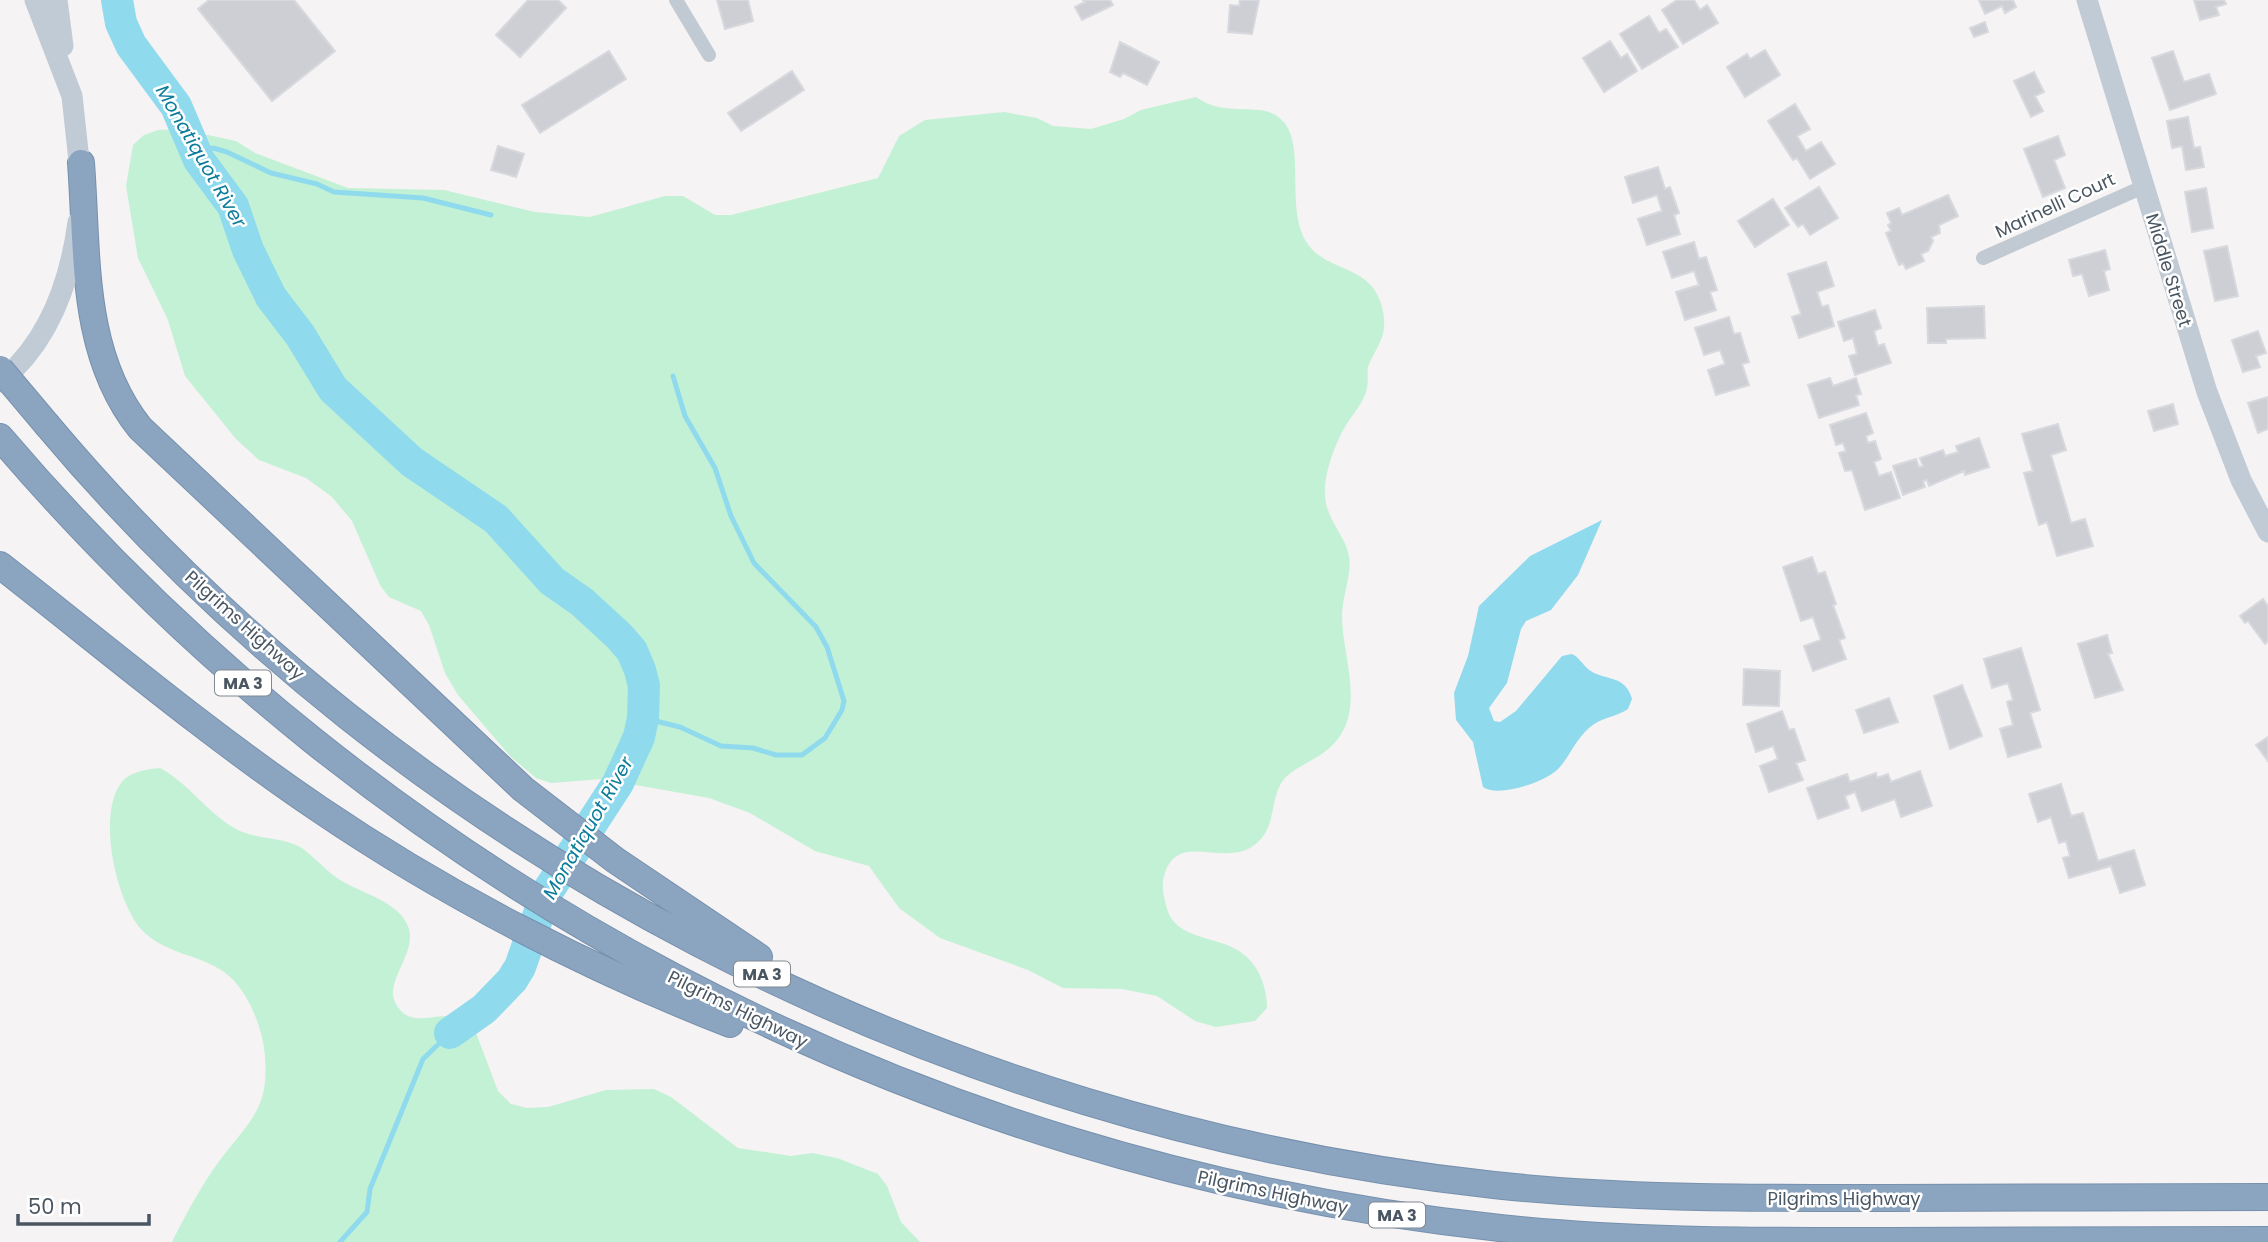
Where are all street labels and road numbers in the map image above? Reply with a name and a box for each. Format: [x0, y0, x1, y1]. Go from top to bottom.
street label: Marinelli Court [1991, 166, 2119, 244]
street label: Middle Street [2140, 210, 2198, 330]
street label: Pilgrims Highway [180, 565, 310, 685]
road number: MA 3 [215, 670, 271, 696]
road number: MA 3 [734, 962, 790, 986]
street label: Pilgrims Highway [664, 964, 812, 1054]
street label: Pilgrims Highway [1196, 1164, 1350, 1220]
street label: Pilgrims Highway [1768, 1186, 1920, 1211]
road number: MA 3 [1369, 1203, 1425, 1228]

